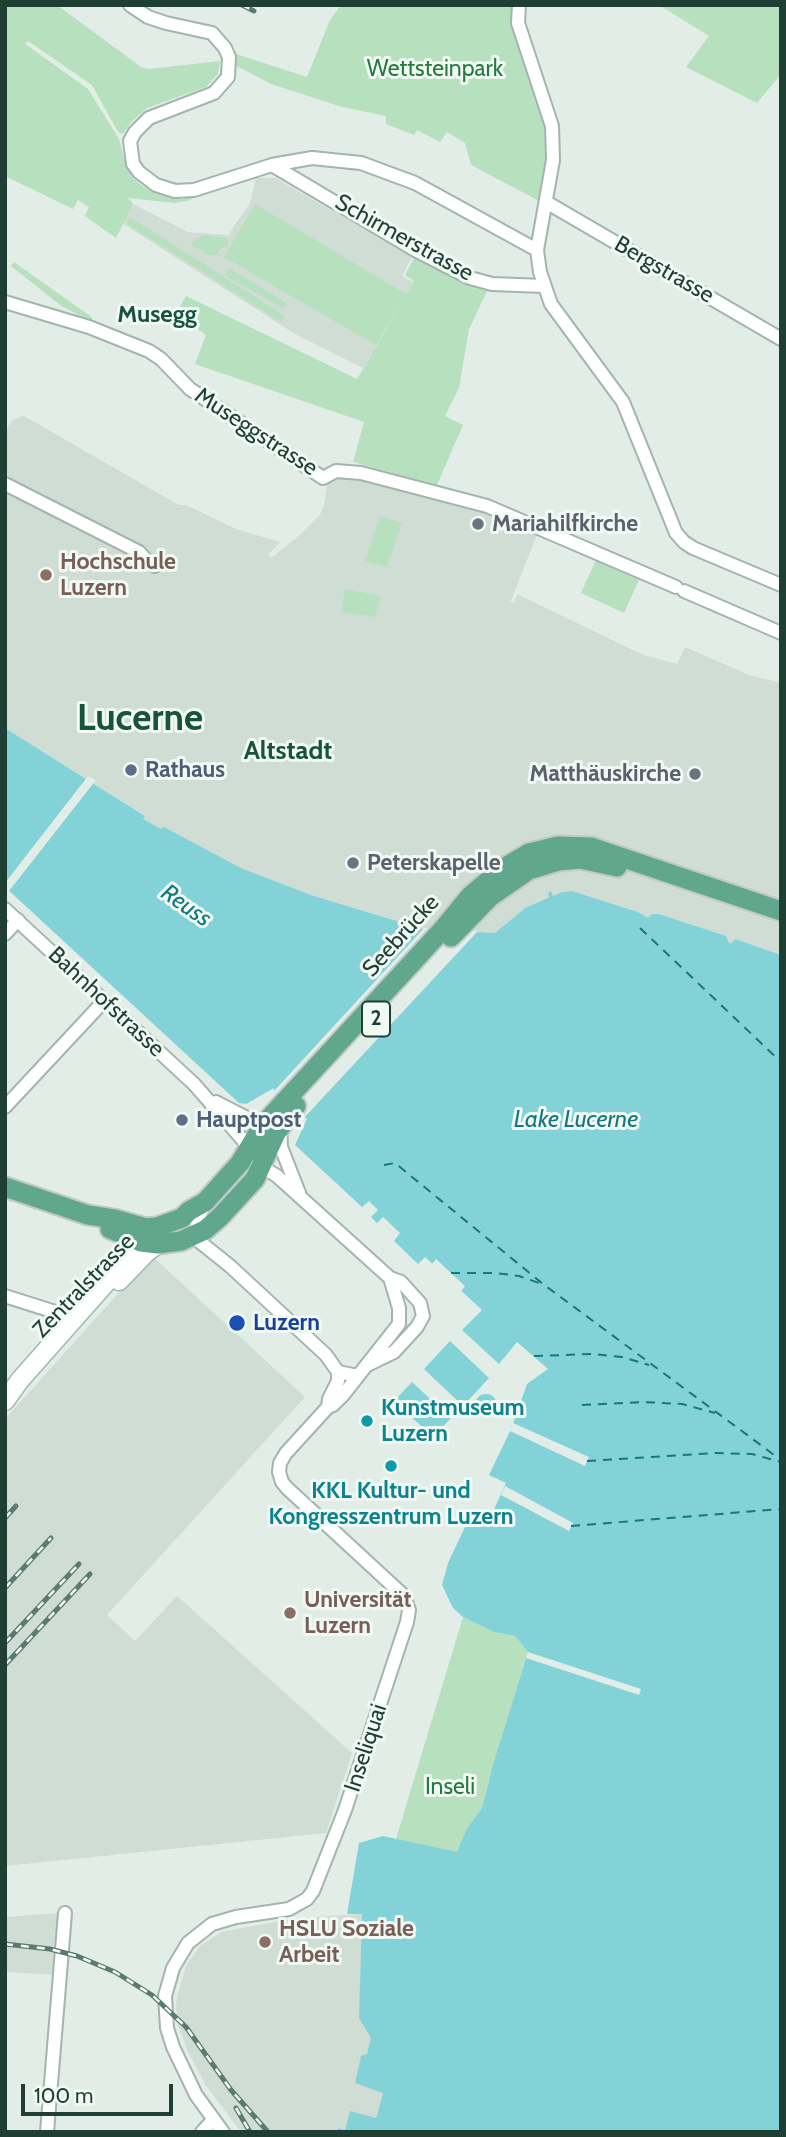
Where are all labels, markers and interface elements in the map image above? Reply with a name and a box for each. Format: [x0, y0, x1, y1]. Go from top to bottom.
park label: Wettsteinpark [367, 55, 503, 83]
street label: Schirmerstrasse [330, 189, 478, 287]
street label: Bergstrasse [609, 230, 719, 310]
district label: Musegg [117, 301, 197, 329]
street label: Museggstrasse [189, 382, 323, 482]
place label: Mariahilfkirche [492, 510, 638, 538]
marker: Mariahilfkirche [470, 516, 486, 532]
place label: Hochschule Luzern [60, 548, 176, 602]
marker: Hochschule Luzern [38, 567, 54, 583]
district label: Lucerne [77, 697, 203, 741]
district label: Altstadt [244, 735, 332, 767]
place label: Rathaus [145, 756, 225, 784]
place label: Matthäuskirche [529, 760, 681, 788]
marker: Rathaus [123, 762, 139, 778]
marker: Matthäuskirche [687, 766, 703, 782]
place label: Peterskapelle [367, 849, 501, 877]
marker: Peterskapelle [345, 855, 361, 871]
water label: Reuss [155, 879, 217, 933]
street label: Seebrücke [357, 889, 445, 983]
street label: Bahnhofstrasse [42, 941, 170, 1063]
road number: 2 [362, 1002, 390, 1036]
place label: Hauptpost [196, 1106, 301, 1134]
water label: Lake Lucerne [514, 1106, 638, 1134]
marker: Hauptpost [174, 1112, 190, 1128]
street label: Zentralstrasse [28, 1228, 140, 1344]
place label: Luzern [253, 1309, 320, 1337]
marker: Luzern [227, 1313, 247, 1333]
place label: Kunstmuseum Luzern [381, 1394, 525, 1448]
marker: Kunstmuseum Luzern [359, 1413, 375, 1429]
marker: KKL Kultur- und Kongresszentrum Luzern [383, 1458, 399, 1474]
place label: KKL Kultur- und Kongresszentrum Luzern [269, 1477, 513, 1531]
place label: Universität Luzern [304, 1586, 411, 1640]
marker: Universität Luzern [282, 1605, 298, 1621]
street label: Inseliquai [339, 1701, 393, 1795]
park label: Inseli [425, 1773, 475, 1801]
place label: HSLU Soziale Arbeit [279, 1915, 414, 1969]
marker: HSLU Soziale Arbeit [257, 1934, 273, 1950]
scale bar [24, 2070, 177, 2114]
text: 100 m [34, 2083, 93, 2108]

